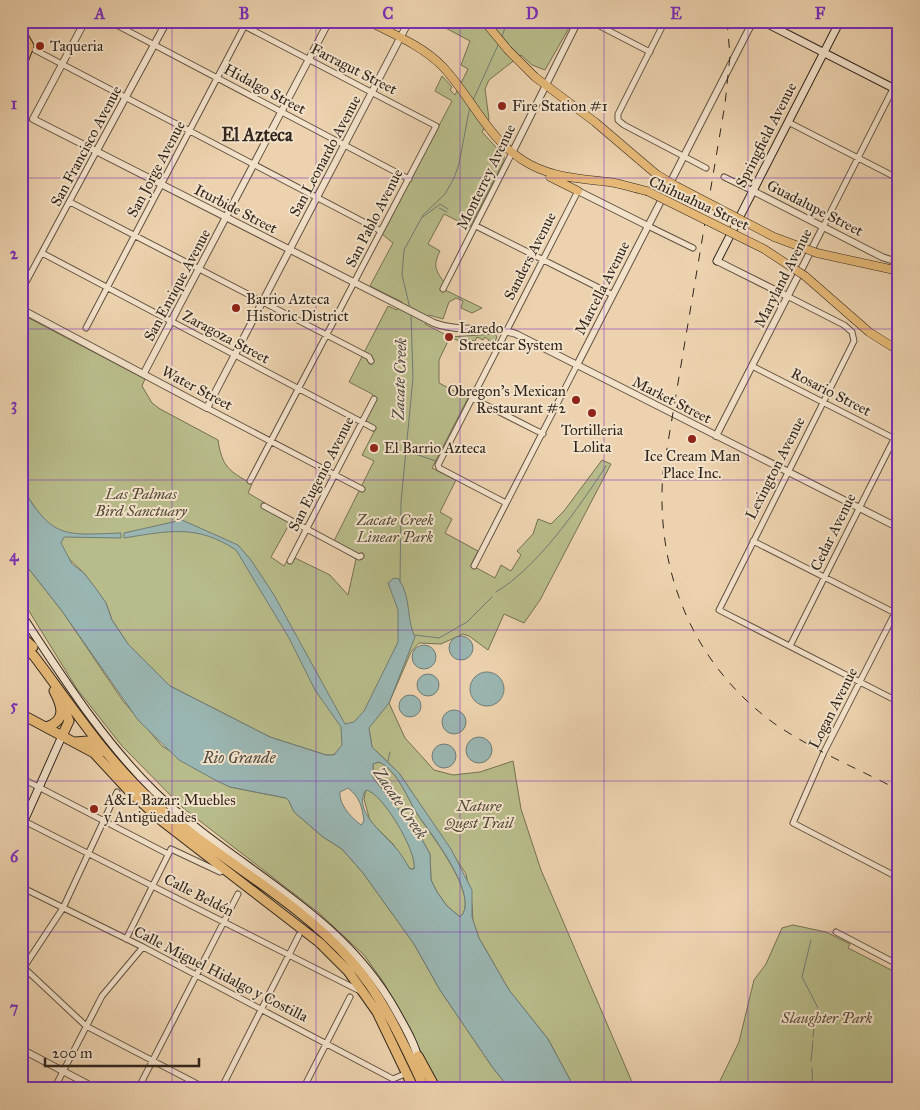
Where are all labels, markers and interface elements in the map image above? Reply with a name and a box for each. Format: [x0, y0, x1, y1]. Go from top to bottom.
text: A [94, 4, 106, 23]
text: B [239, 4, 249, 23]
text: C [383, 4, 394, 23]
text: D [526, 4, 539, 23]
text: E [670, 4, 682, 23]
text: F [815, 4, 826, 23]
place label: Taqueria [50, 37, 104, 56]
marker: Taqueria [34, 40, 46, 52]
street label: Farragut Street [308, 40, 401, 99]
street label: Hidalgo Street [221, 60, 310, 118]
street label: Springfield Avenue [732, 79, 800, 191]
street label: San Francisco Avenue [47, 83, 125, 209]
street label: San Leonardo Avenue [285, 92, 365, 220]
text: 1 [11, 94, 18, 113]
place label: Fire Station #1 [512, 97, 608, 115]
marker: Fire Station #1 [496, 100, 508, 112]
street label: San Jorge Avenue [123, 118, 190, 221]
street label: Monterrey Avenue [453, 121, 519, 233]
district label: El Azteca [221, 124, 293, 146]
street label: San Pablo Avenue [341, 166, 407, 270]
street label: Chihuahua Street [646, 172, 753, 234]
street label: Guadalupe Street [764, 176, 867, 240]
street label: Iturbide Street [192, 180, 281, 238]
street label: Sanders Avenue [500, 209, 560, 303]
street label: Maryland Avenue [750, 225, 816, 331]
street label: San Enrique Avenue [140, 226, 215, 345]
street label: Marcella Avenue [571, 238, 633, 338]
text: 2 [10, 244, 19, 263]
place label: Barrio Azteca Historic District [246, 290, 350, 325]
marker: Barrio Azteca Historic District [230, 302, 242, 314]
street label: Zaragoza Street [179, 306, 273, 368]
place label: Laredo Streetcar System [459, 319, 563, 354]
marker: Laredo Streetcar System [443, 331, 455, 343]
water label: Zacate Creek [389, 338, 410, 421]
street label: Water Street [159, 362, 236, 414]
street label: Rosario Street [788, 364, 875, 420]
street label: Market Street [630, 372, 715, 428]
place label: Obregon's Mexican Restaurant #2 [447, 382, 567, 417]
marker: Obregon's Mexican Restaurant #2 [570, 394, 582, 406]
text: 3 [11, 395, 17, 415]
marker: Tortilleria Lolita [586, 407, 598, 419]
street label: San Eugenio Avenue [284, 414, 358, 534]
street label: Lexington Avenue [741, 414, 809, 522]
place label: Tortilleria Lolita [561, 421, 624, 456]
marker: Ice Cream Man Place Inc. [686, 433, 698, 445]
place label: El Barrio Azteca [384, 439, 486, 457]
marker: El Barrio Azteca [368, 442, 380, 454]
place label: Ice Cream Man Place Inc. [644, 447, 740, 482]
park label: Las Palmas Bird Sanctuary [94, 485, 188, 520]
street label: Cedar Avenue [806, 490, 860, 574]
park label: Zacate Creek Linear Park [355, 511, 434, 546]
text: 4 [10, 546, 20, 566]
street label: Logan Avenue [805, 664, 861, 752]
text: 5 [10, 696, 18, 715]
water label: Rio Grande [202, 748, 276, 767]
water label: Zacate Creek [369, 763, 431, 843]
place label: A&L Bazar: Muebles y Antigüedades [103, 791, 236, 826]
park label: Nature Quest Trail [444, 797, 515, 832]
marker: A&L Bazar: Muebles y Antigüedades [88, 803, 100, 815]
text: 6 [10, 847, 19, 866]
street label: Calle Beldén [161, 870, 237, 920]
street label: Calle Miguel Hidalgo y Costilla [131, 922, 312, 1026]
text: 7 [10, 998, 19, 1017]
park label: Slaughter Park [780, 1009, 873, 1027]
scale bar [45, 1035, 199, 1067]
text: 200 m [52, 1044, 93, 1062]

